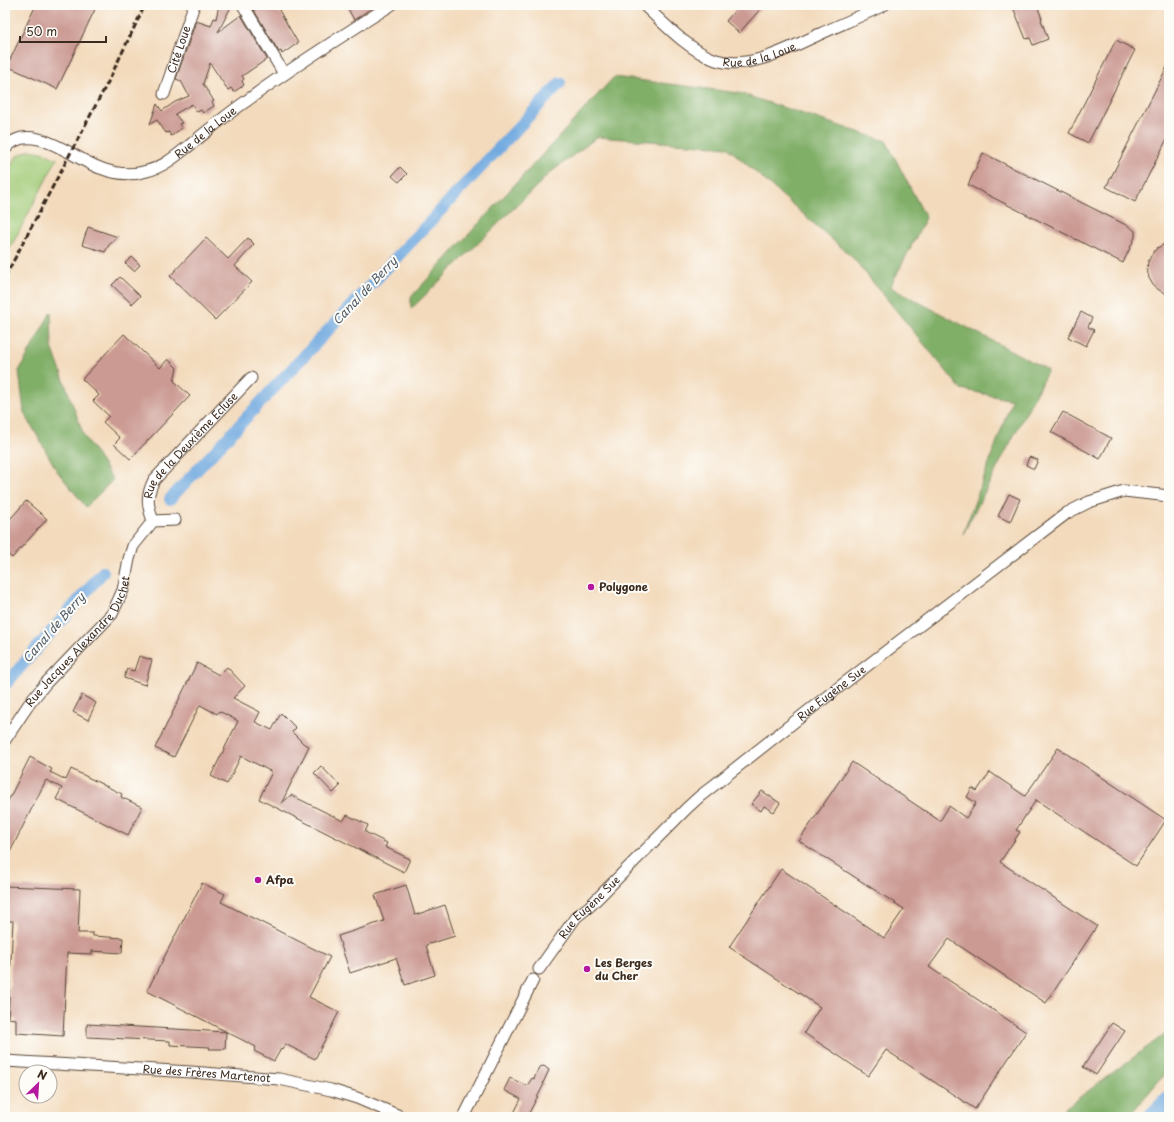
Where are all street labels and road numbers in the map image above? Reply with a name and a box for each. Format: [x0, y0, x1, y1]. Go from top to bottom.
street label: Cité Loue [163, 23, 195, 76]
street label: Rue de la Loue [722, 37, 799, 71]
street label: Rue de la Loue [171, 102, 240, 162]
street label: Rue de la Deuxième Ecluse [139, 388, 241, 500]
street label: Rue Jacques Alexandre Duchet [21, 574, 134, 710]
street label: Rue Eugène Sue [793, 661, 869, 725]
street label: Rue Eugène Sue [554, 871, 624, 942]
street label: Rue des Frères Martenot [142, 1060, 272, 1086]

